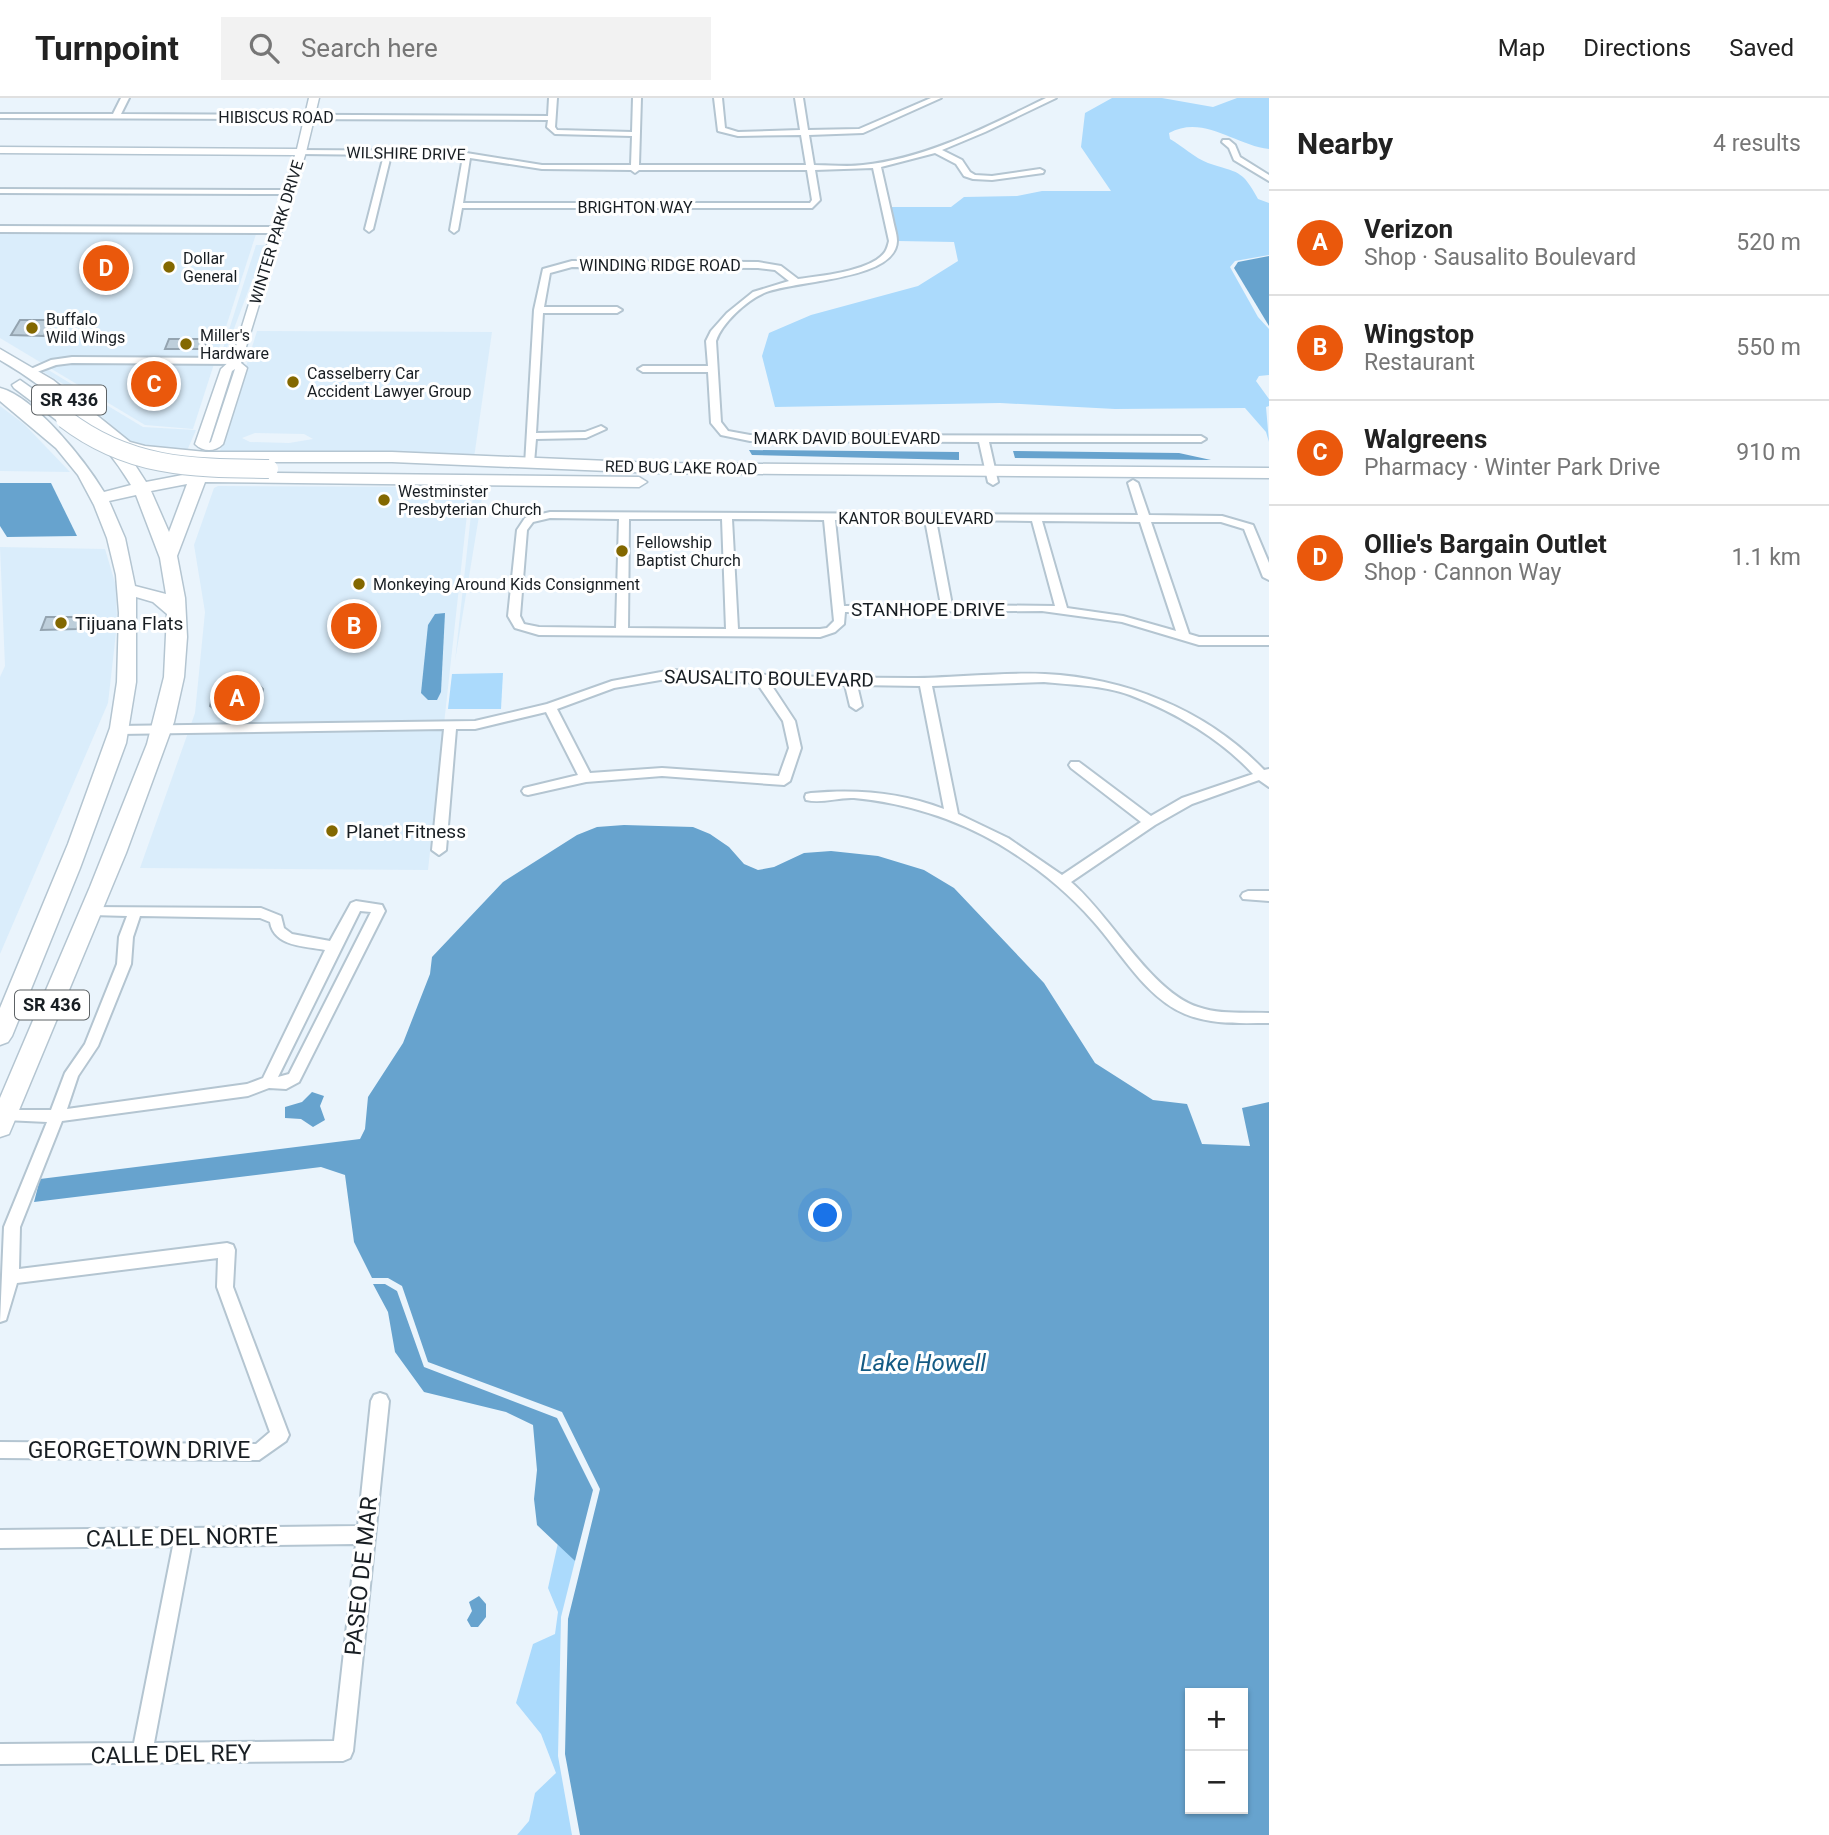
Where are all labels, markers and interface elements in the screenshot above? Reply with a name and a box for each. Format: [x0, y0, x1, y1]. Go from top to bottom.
search box [221, 17, 711, 80]
text: Turnpoint [35, 29, 179, 68]
icon: search [245, 29, 283, 67]
text: Search here [301, 33, 438, 63]
text: Map [1498, 34, 1545, 62]
text: Directions [1583, 34, 1691, 62]
text: Saved [1729, 34, 1794, 62]
street label: HIBISCUS ROAD [218, 108, 334, 127]
text: Nearby [1297, 126, 1393, 161]
text: 4 results [1713, 130, 1801, 157]
street label: WILSHIRE DRIVE [346, 143, 466, 164]
street label: WINTER PARK DRIVE [246, 158, 307, 306]
street label: BRIGHTON WAY [577, 198, 693, 217]
text: Verizon [1364, 214, 1453, 244]
text: A [1312, 229, 1328, 256]
text: 520 m [1736, 229, 1801, 256]
pin: D [83, 242, 129, 294]
text: Shop · Sausalito Boulevard [1364, 244, 1636, 271]
place label: Dollar General [183, 249, 237, 286]
street label: WINDING RIDGE ROAD [579, 256, 741, 275]
marker: Dollar General [161, 259, 177, 275]
place label: Buffalo Wild Wings [46, 310, 125, 347]
text: Wingstop [1364, 319, 1474, 349]
marker: Buffalo Wild Wings [24, 320, 40, 336]
place label: Miller's Hardware [200, 326, 269, 363]
text: B [1313, 334, 1327, 361]
text: 550 m [1736, 334, 1801, 361]
marker: Miller's Hardware [178, 336, 194, 352]
text: Restaurant [1364, 349, 1475, 376]
pin: C [131, 358, 177, 410]
place label: Casselberry Car Accident Lawyer Group [307, 364, 471, 401]
marker: Casselberry Car Accident Lawyer Group [285, 374, 301, 390]
road number: SR 436 [32, 386, 106, 414]
text: Walgreens [1364, 424, 1487, 454]
street label: MARK DAVID BOULEVARD [754, 429, 940, 448]
text: C [1312, 439, 1328, 466]
text: 910 m [1736, 439, 1801, 466]
text: Pharmacy · Winter Park Drive [1364, 454, 1660, 481]
street label: RED BUG LAKE ROAD [605, 457, 757, 478]
place label: Westminster Presbyterian Church [398, 482, 542, 519]
marker: Westminster Presbyterian Church [376, 492, 392, 508]
street label: KANTOR BOULEVARD [838, 509, 994, 528]
text: Ollie's Bargain Outlet [1364, 529, 1607, 559]
place label: Fellowship Baptist Church [636, 533, 741, 570]
marker: Fellowship Baptist Church [614, 543, 630, 559]
text: D [1313, 544, 1327, 571]
text: 1.1 km [1732, 544, 1801, 571]
text: Shop · Cannon Way [1364, 559, 1561, 586]
place label: Monkeying Around Kids Consignment [373, 575, 640, 594]
marker: Monkeying Around Kids Consignment [351, 576, 367, 592]
street label: STANHOPE DRIVE [851, 598, 1005, 621]
pin: B [331, 600, 377, 652]
place label: Tijuana Flats [75, 612, 183, 635]
marker: Tijuana Flats [53, 615, 69, 631]
street label: SAUSALITO BOULEVARD [664, 665, 874, 692]
pin: A [214, 672, 260, 724]
place label: Planet Fitness [346, 820, 466, 843]
marker: Planet Fitness [324, 823, 340, 839]
road number: SR 436 [15, 991, 89, 1020]
your location [808, 1198, 842, 1232]
water label: Lake Howell [860, 1349, 986, 1377]
street label: GEORGETOWN DRIVE [28, 1437, 250, 1464]
street label: PASEO DE MAR [340, 1495, 383, 1657]
street label: CALLE DEL NORTE [86, 1522, 278, 1553]
map controls [1185, 1688, 1248, 1814]
button: + [1185, 1688, 1248, 1751]
street label: CALLE DEL REY [90, 1740, 252, 1769]
button: − [1185, 1751, 1248, 1814]

